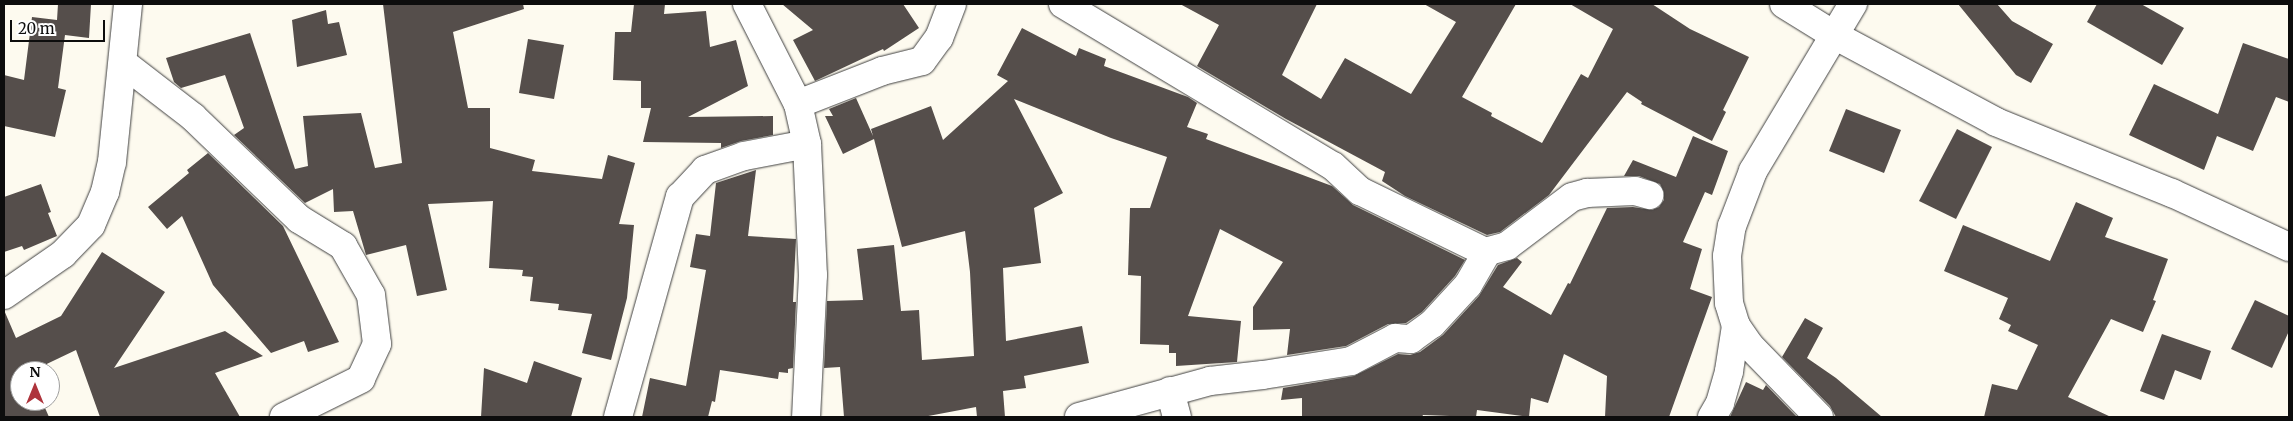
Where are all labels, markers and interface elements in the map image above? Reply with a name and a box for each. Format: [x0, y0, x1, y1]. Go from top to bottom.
scale bar [12, 10, 108, 42]
text: 20 m [18, 19, 55, 38]
north arrow [10, 361, 60, 411]
text: N [29, 363, 41, 381]

